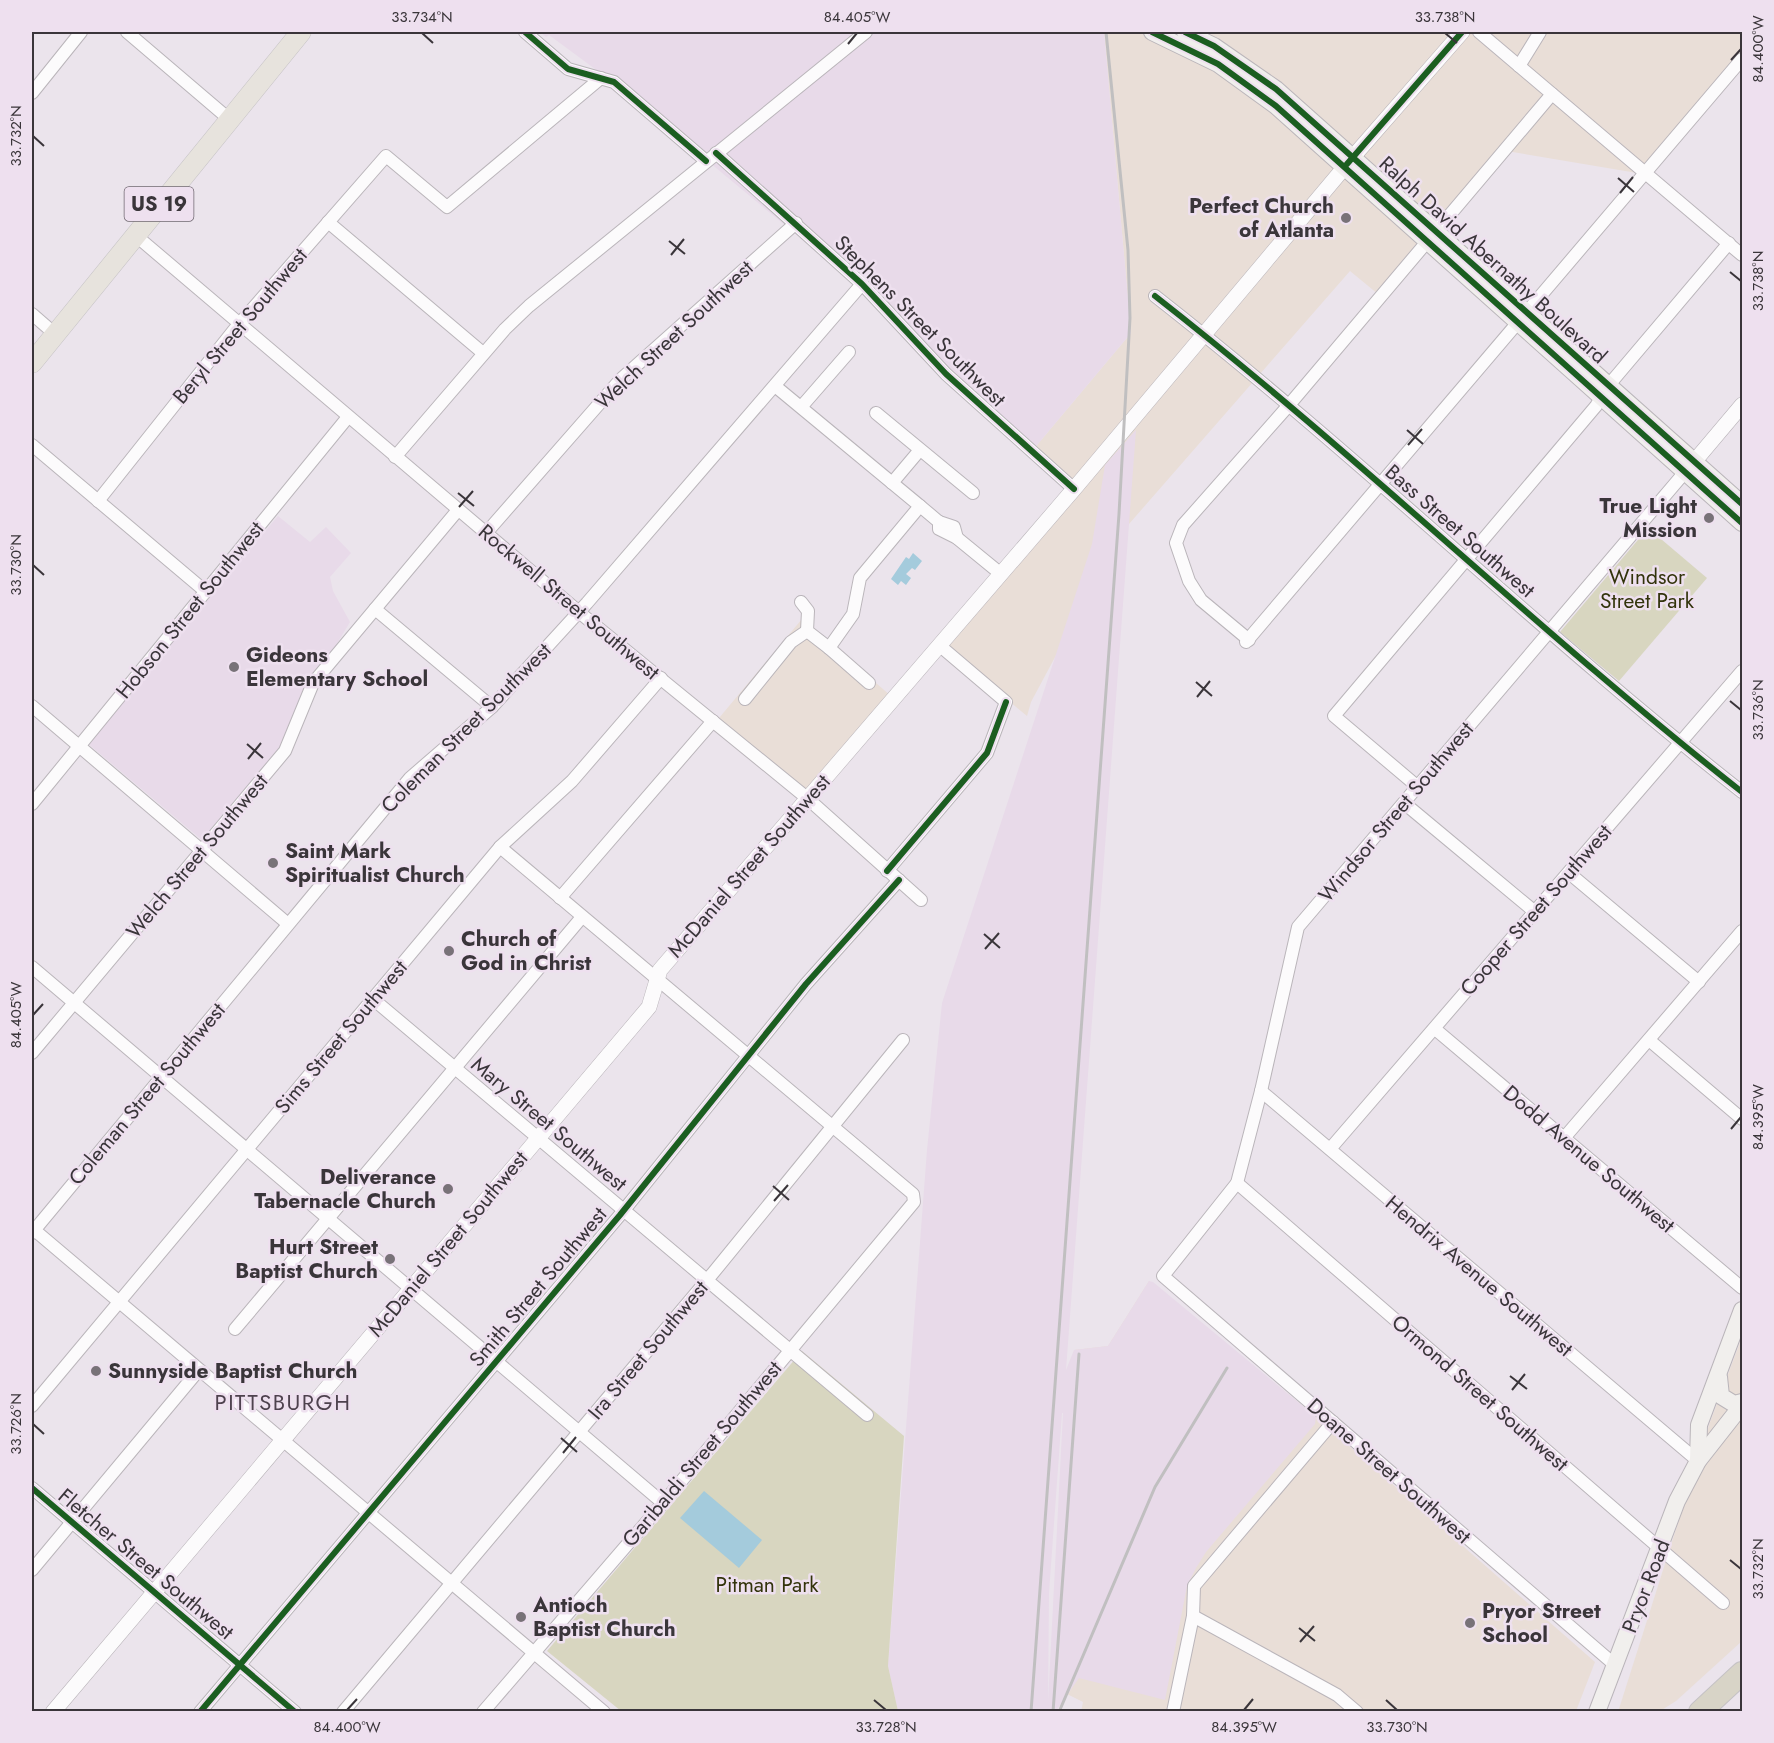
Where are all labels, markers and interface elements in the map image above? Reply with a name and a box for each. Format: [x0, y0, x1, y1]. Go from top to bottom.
text: 33.734°N [391, 6, 453, 28]
text: 84.405°W [824, 6, 890, 28]
text: 33.738°N [1415, 6, 1475, 28]
text: 84.400°W [1747, 15, 1769, 83]
text: 33.732°N [5, 105, 27, 167]
street label: Ralph David Abernathy Boulevard [1372, 149, 1614, 371]
road number: US 19 [124, 187, 194, 221]
place label: Perfect Church of Atlanta [1189, 191, 1334, 245]
marker: Perfect Church of Atlanta [1339, 211, 1353, 225]
street label: Stephens Street Southwest [828, 229, 1012, 413]
street label: Beryl Street Southwest [166, 242, 314, 410]
text: 33.738°N [1747, 251, 1769, 311]
street label: Welch Street Southwest [588, 254, 760, 416]
street label: Bass Street Southwest [1379, 457, 1541, 605]
place label: True Light Mission [1600, 491, 1697, 545]
marker: True Light Mission [1702, 511, 1716, 525]
street label: Hobson Street Southwest [109, 515, 271, 705]
street label: Rockwell Street Southwest [472, 517, 666, 687]
text: 33.730°N [5, 534, 27, 596]
park label: Windsor Street Park [1600, 562, 1695, 616]
street label: Coleman Street Southwest [374, 636, 558, 820]
place label: Gideons Elementary School [246, 640, 428, 694]
marker: Gideons Elementary School [227, 660, 241, 674]
text: 33.736°N [1747, 679, 1769, 741]
street label: Windsor Street Southwest [1311, 715, 1481, 909]
street label: Welch Street Southwest [119, 767, 275, 945]
street label: McDaniel Street Southwest [661, 768, 837, 964]
street label: Cooper Street Southwest [1453, 818, 1619, 1002]
place label: Saint Mark Spiritualist Church [285, 836, 465, 890]
marker: Saint Mark Spiritualist Church [266, 856, 280, 870]
place label: Church of God in Christ [461, 924, 592, 978]
marker: Church of God in Christ [442, 944, 456, 958]
street label: Sims Street Southwest [268, 954, 414, 1120]
text: 84.405°W [5, 982, 27, 1048]
street label: Coleman Street Southwest [62, 996, 232, 1192]
street label: Mary Street Southwest [465, 1050, 633, 1198]
street label: Dodd Avenue Southwest [1497, 1078, 1681, 1240]
text: 84.395°W [1747, 1084, 1769, 1150]
street label: McDaniel Street Southwest [361, 1145, 535, 1343]
place label: Deliverance Tabernacle Church [254, 1162, 436, 1216]
marker: Deliverance Tabernacle Church [441, 1182, 455, 1196]
street label: Hendrix Avenue Southwest [1379, 1188, 1579, 1364]
street label: Smith Street Southwest [462, 1201, 614, 1373]
place label: Hurt Street Baptist Church [235, 1232, 378, 1286]
marker: Hurt Street Baptist Church [383, 1252, 397, 1266]
street label: Ira Street Southwest [581, 1274, 715, 1426]
street label: Ormond Street Southwest [1385, 1308, 1575, 1478]
street label: Garibaldi Street Southwest [615, 1355, 789, 1553]
place label: Sunnyside Baptist Church [108, 1356, 357, 1386]
marker: Sunnyside Baptist Church [89, 1364, 103, 1378]
district label: PITTSBURGH [215, 1386, 351, 1418]
street label: Doane Street Southwest [1300, 1391, 1478, 1551]
text: 33.726°N [5, 1393, 27, 1455]
street label: Fletcher Street Southwest [52, 1481, 240, 1647]
street label: Pryor Road [1614, 1535, 1678, 1637]
text: 33.732°N [1747, 1538, 1769, 1600]
park label: Pitman Park [715, 1570, 819, 1600]
place label: Antioch Baptist Church [532, 1590, 676, 1644]
place label: Pryor Street School [1482, 1596, 1601, 1650]
marker: Antioch Baptist Church [514, 1610, 528, 1624]
marker: Pryor Street School [1463, 1616, 1477, 1630]
text: 84.400°W [313, 1716, 381, 1738]
text: 33.728°N [855, 1716, 917, 1738]
text: 84.395°W [1211, 1716, 1277, 1738]
text: 33.730°N [1366, 1716, 1428, 1738]

